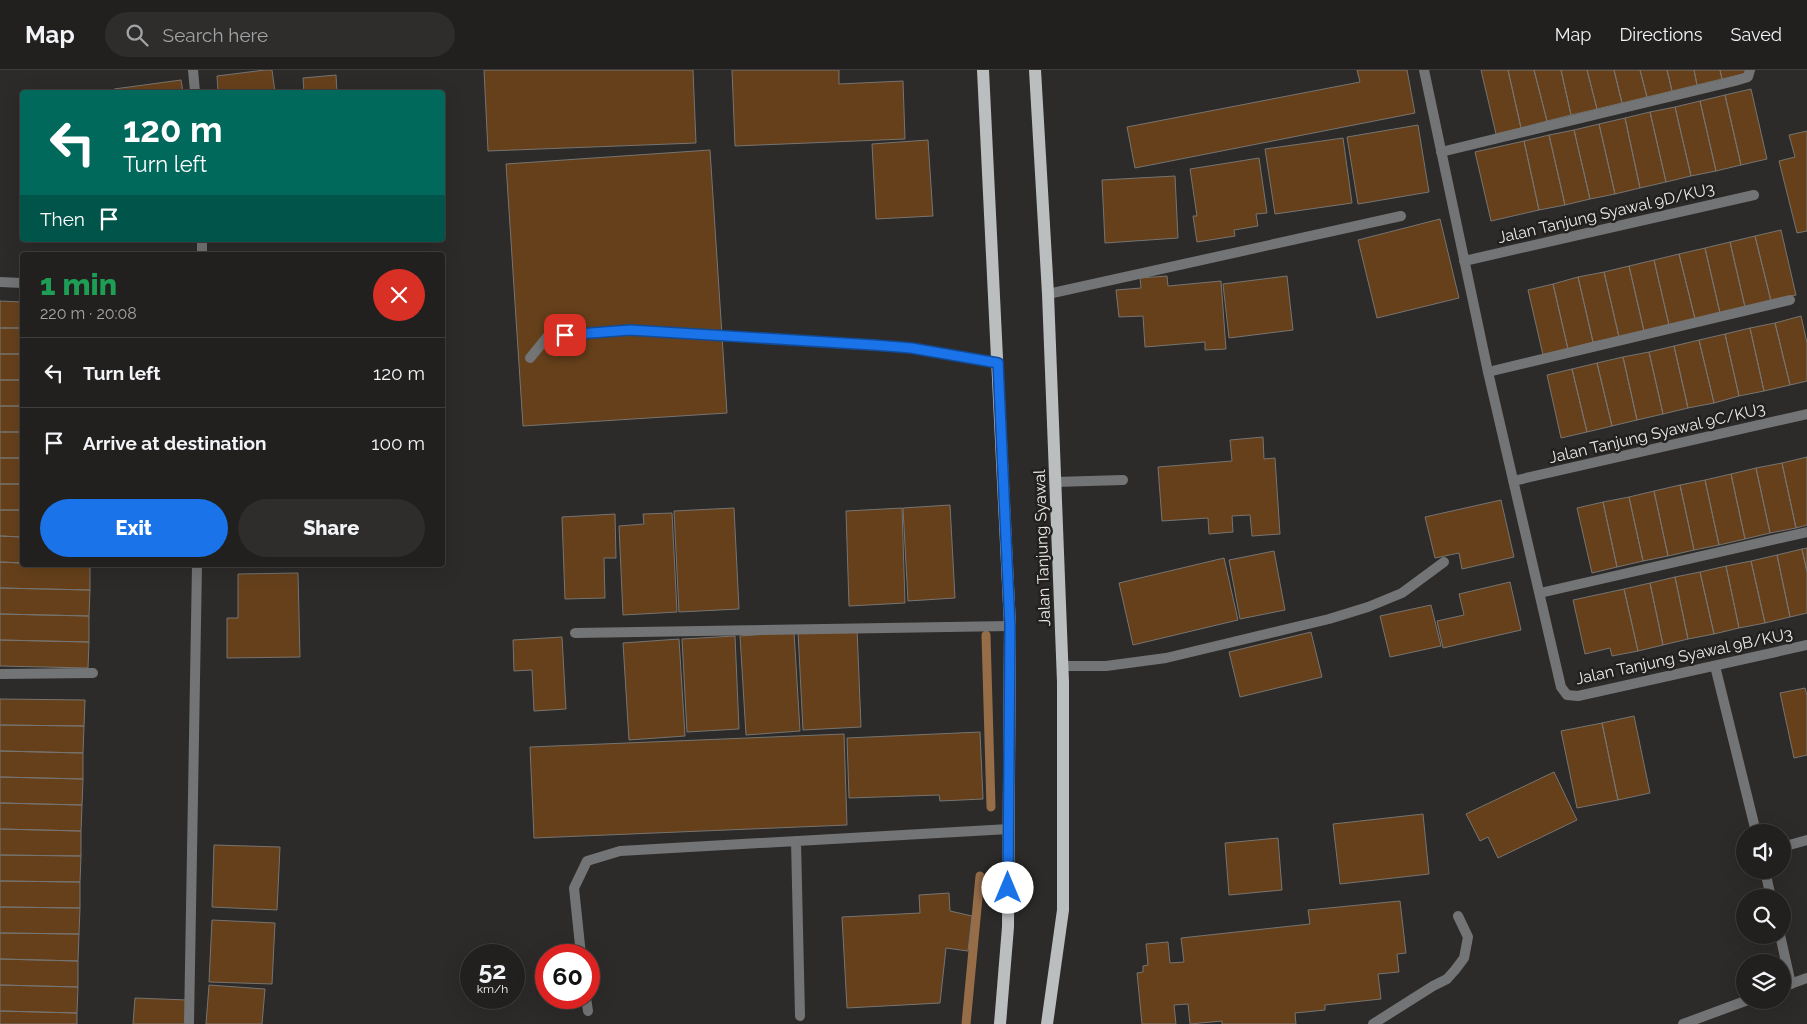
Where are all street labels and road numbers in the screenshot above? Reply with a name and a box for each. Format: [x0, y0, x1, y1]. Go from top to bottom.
street label: Jalan Tanjung Syawal 9D/KU3 [1496, 179, 1716, 247]
street label: Jalan Tanjung Syawal 9C/KU3 [1547, 399, 1767, 467]
street label: Jalan Tanjung Syawal [1030, 469, 1054, 627]
street label: Jalan Tanjung Syawal 9B/KU3 [1574, 624, 1794, 688]

